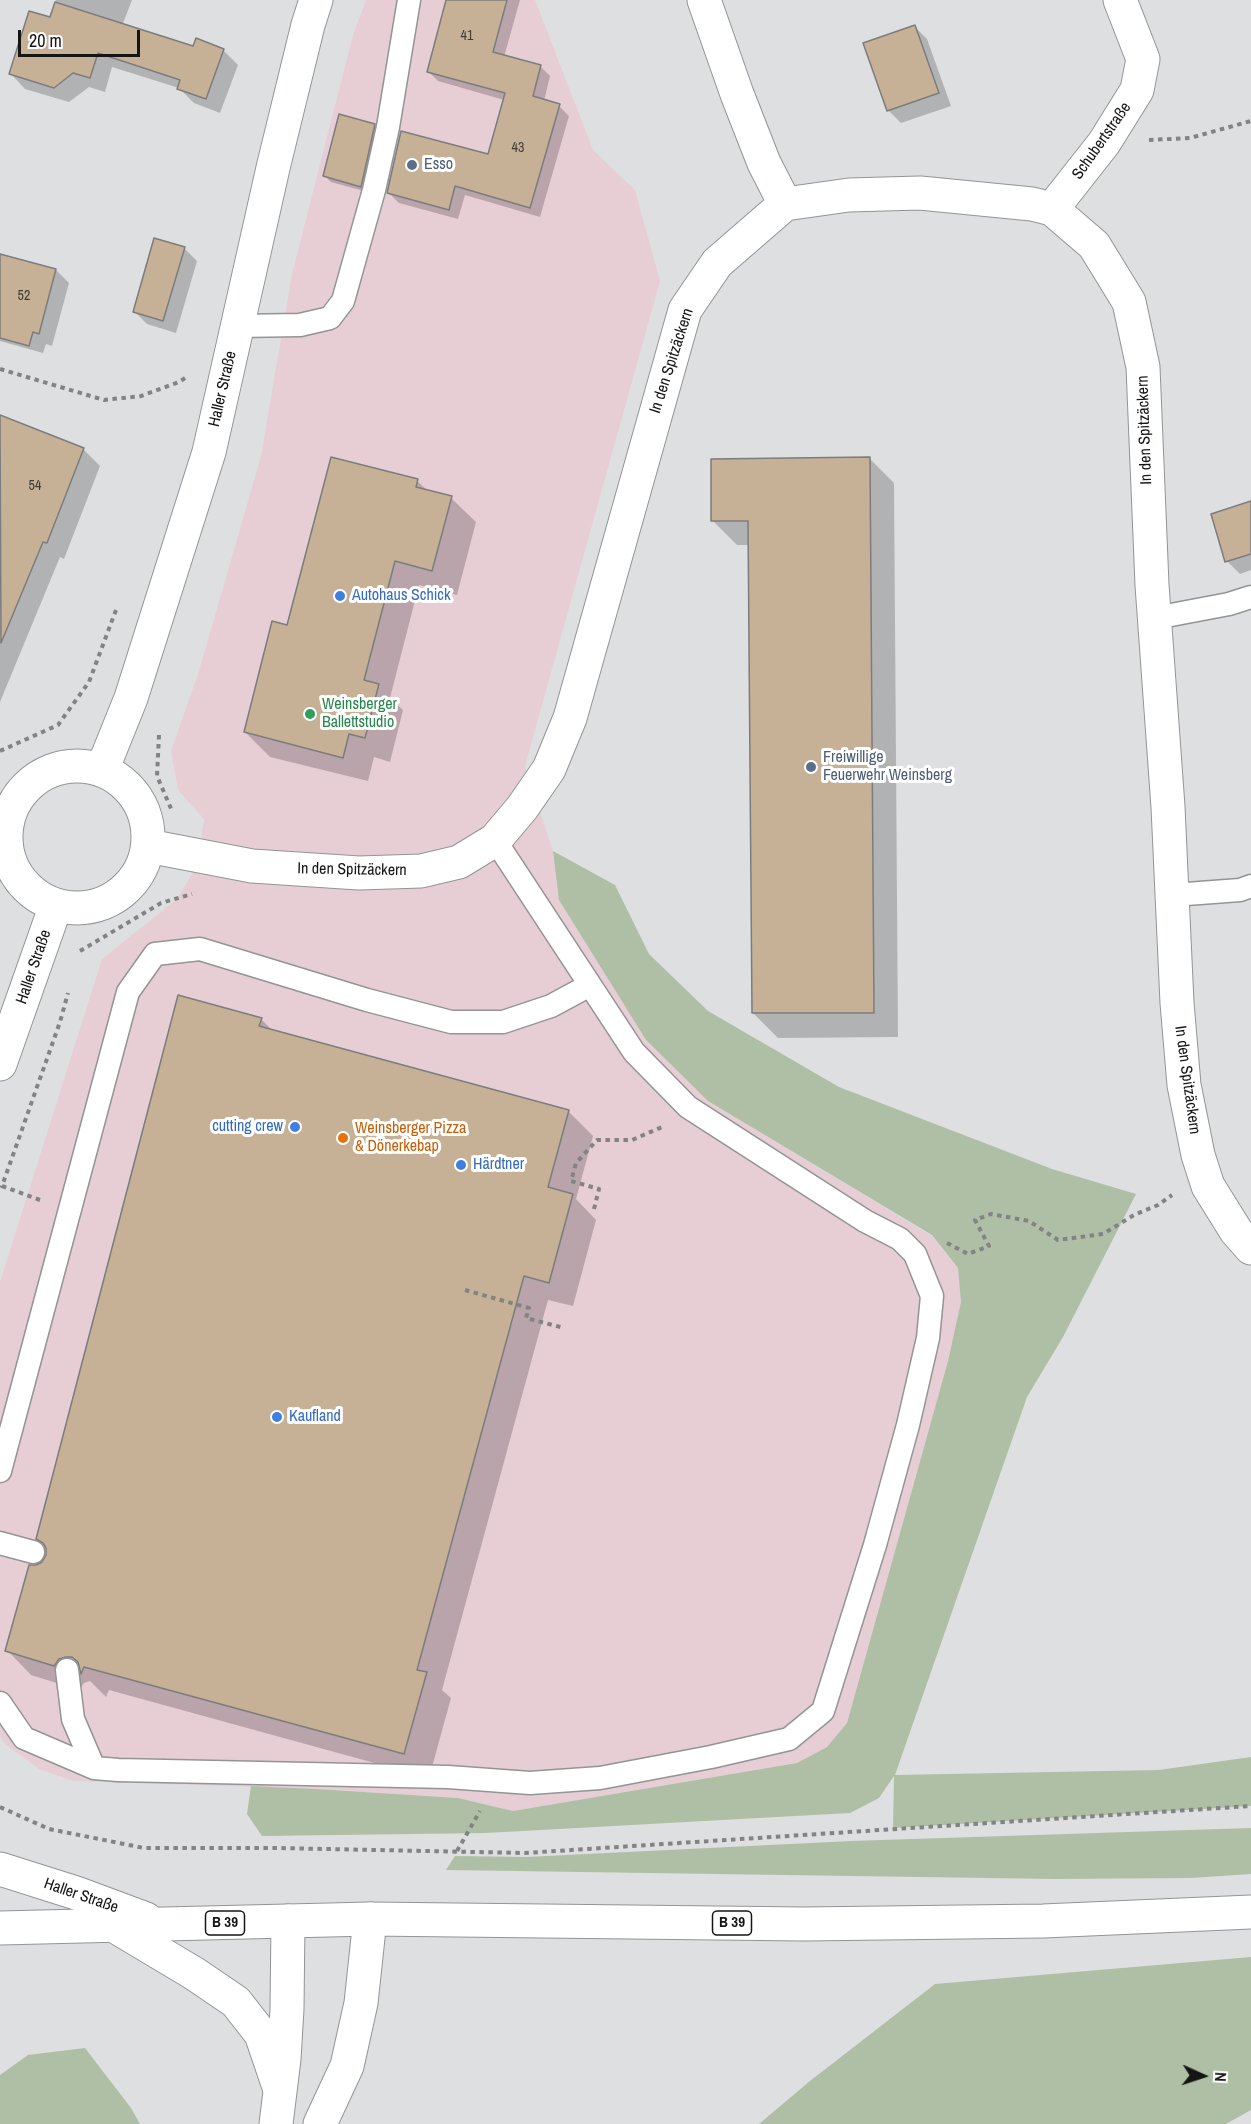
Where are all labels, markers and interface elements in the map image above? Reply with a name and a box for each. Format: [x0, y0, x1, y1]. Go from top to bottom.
scale bar [21, 18, 142, 56]
text: 20 m [29, 28, 62, 53]
house number: 41 [461, 28, 473, 44]
street label: Schubertstraße [1068, 99, 1136, 183]
house number: 43 [512, 140, 524, 156]
place label: Esso [424, 155, 453, 175]
marker: Esso [405, 158, 419, 172]
house number: 52 [18, 288, 30, 304]
street label: In den Spitzäckern [646, 306, 698, 416]
street label: Haller Straße [205, 349, 241, 429]
street label: In den Spitzäckern [1133, 375, 1157, 485]
house number: 54 [29, 478, 41, 494]
place label: Autohaus Schick [352, 586, 450, 606]
marker: Autohaus Schick [333, 589, 347, 603]
place label: Weinsberger Ballettstudio [322, 695, 397, 733]
marker: Weinsberger Ballettstudio [303, 707, 317, 721]
place label: Freiwillige Feuerwehr Weinsberg [823, 748, 952, 786]
marker: Freiwillige Feuerwehr Weinsberg [804, 760, 818, 774]
street label: In den Spitzäckern [297, 859, 407, 881]
street label: Haller Straße [12, 927, 56, 1007]
street label: In den Spitzäckern [1170, 1024, 1204, 1136]
place label: cutting crew [212, 1117, 283, 1137]
place label: Weinsberger Pizza & Dönerkebap [355, 1119, 466, 1157]
marker: cutting crew [288, 1120, 302, 1134]
marker: Weinsberger Pizza & Dönerkebap [336, 1131, 350, 1145]
place label: Härdtner [473, 1155, 524, 1175]
marker: Härdtner [454, 1158, 468, 1172]
place label: Kaufland [289, 1407, 341, 1427]
marker: Kaufland [270, 1410, 284, 1424]
street label: Haller Straße [41, 1874, 121, 1918]
road number: B 39 [206, 1911, 244, 1935]
road number: B 39 [712, 1911, 752, 1935]
north arrow [1173, 2046, 1233, 2106]
text: N [1210, 2072, 1232, 2082]

